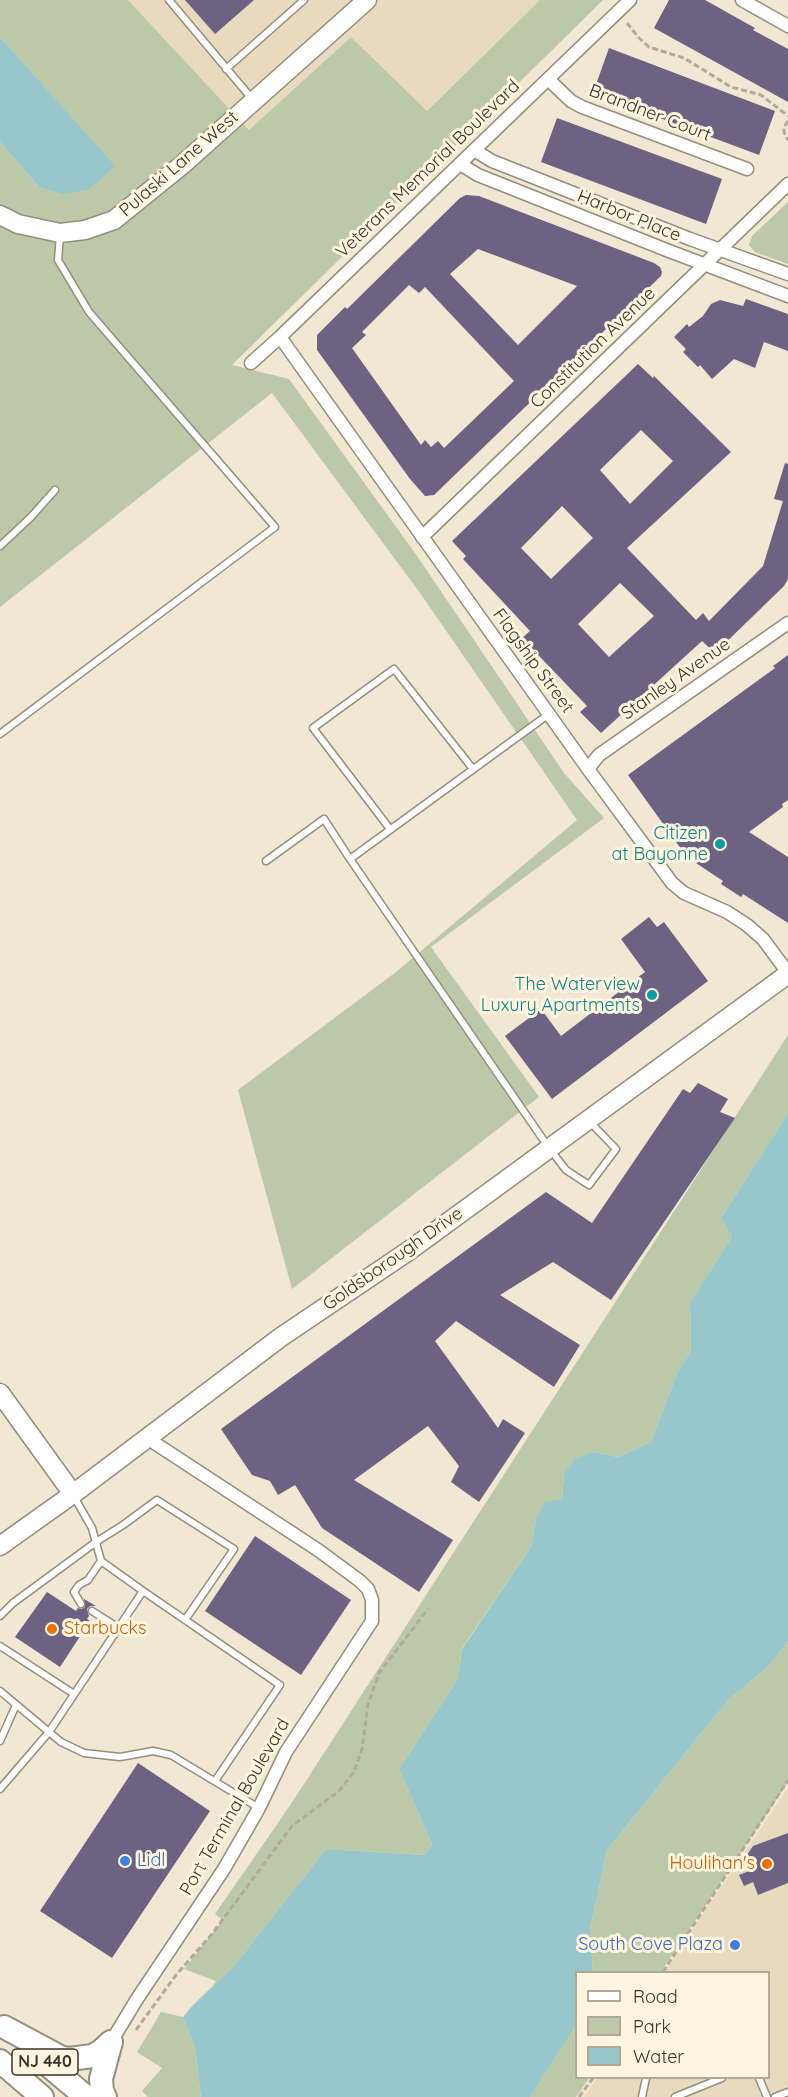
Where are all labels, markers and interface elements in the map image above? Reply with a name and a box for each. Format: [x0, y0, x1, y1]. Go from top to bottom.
street label: Veterans Memorial Boulevard [332, 75, 524, 263]
street label: Brandner Court [586, 80, 714, 146]
street label: Pulaski Lane West [115, 106, 243, 222]
street label: Harbor Place [574, 185, 684, 247]
street label: Constitution Avenue [526, 283, 660, 413]
street label: Flagship Street [488, 605, 578, 717]
street label: Stanley Avenue [617, 633, 735, 725]
place label: Citizen at Bayonne [611, 823, 708, 866]
marker: Citizen at Bayonne [713, 837, 727, 851]
place label: The Waterview Luxury Apartments [481, 974, 640, 1016]
marker: The Waterview Luxury Apartments [645, 988, 659, 1002]
street label: Goldsborough Drive [319, 1203, 467, 1315]
place label: Starbucks [64, 1618, 147, 1640]
marker: Starbucks [45, 1622, 59, 1636]
street label: Port Terminal Boulevard [176, 1715, 294, 1899]
place label: Lidl [137, 1850, 165, 1872]
place label: Houlihan's [669, 1853, 755, 1875]
marker: Lidl [118, 1854, 132, 1868]
marker: Houlihan's [760, 1857, 774, 1871]
place label: South Cove Plaza [578, 1934, 723, 1956]
marker: South Cove Plaza [728, 1938, 742, 1952]
legend [575, 1971, 770, 2079]
text: Road [633, 1985, 678, 2008]
text: Park [633, 2015, 671, 2038]
text: Water [633, 2045, 684, 2068]
road number: NJ 440 [12, 2049, 78, 2075]

